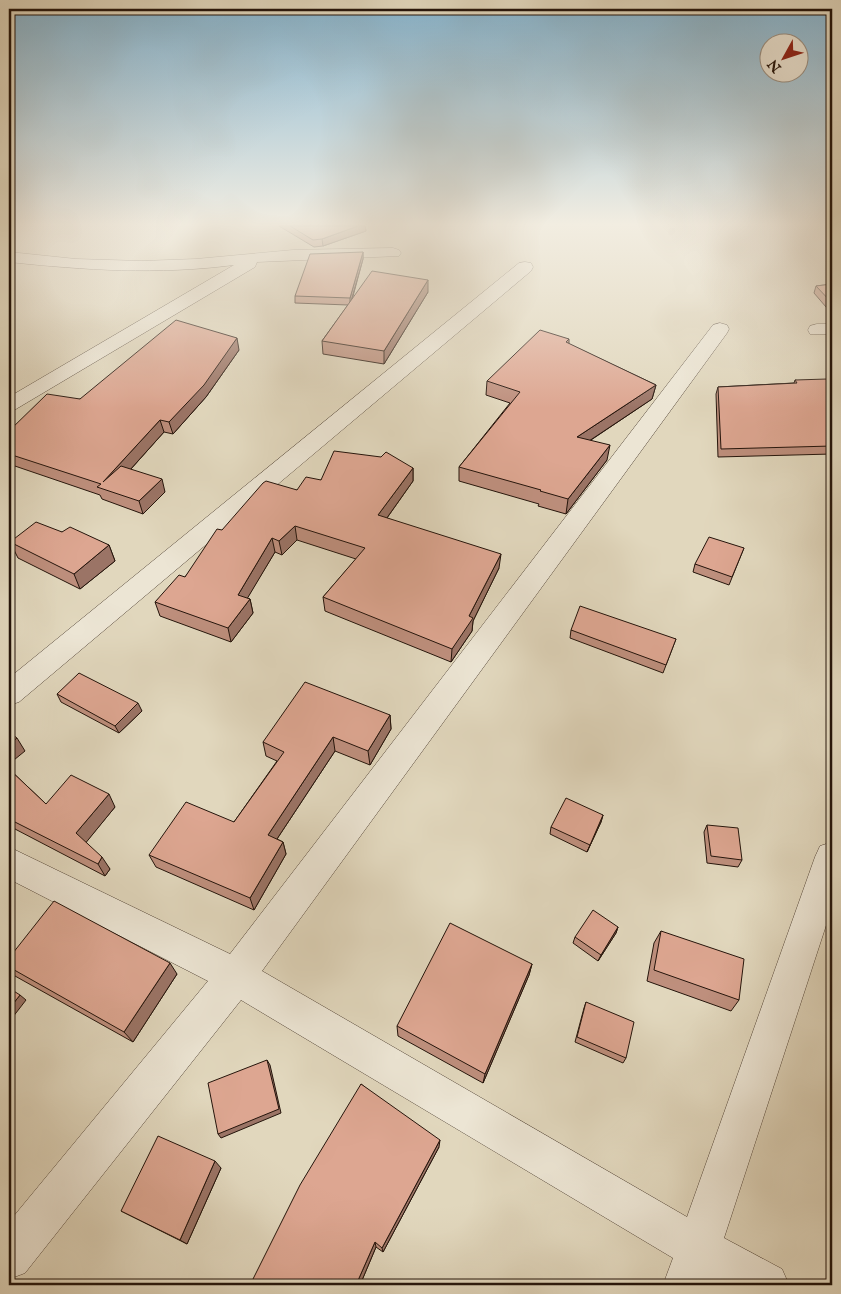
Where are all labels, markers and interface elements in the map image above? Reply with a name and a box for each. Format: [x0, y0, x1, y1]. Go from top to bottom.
north arrow [758, 32, 808, 82]
text: N [764, 55, 786, 77]

